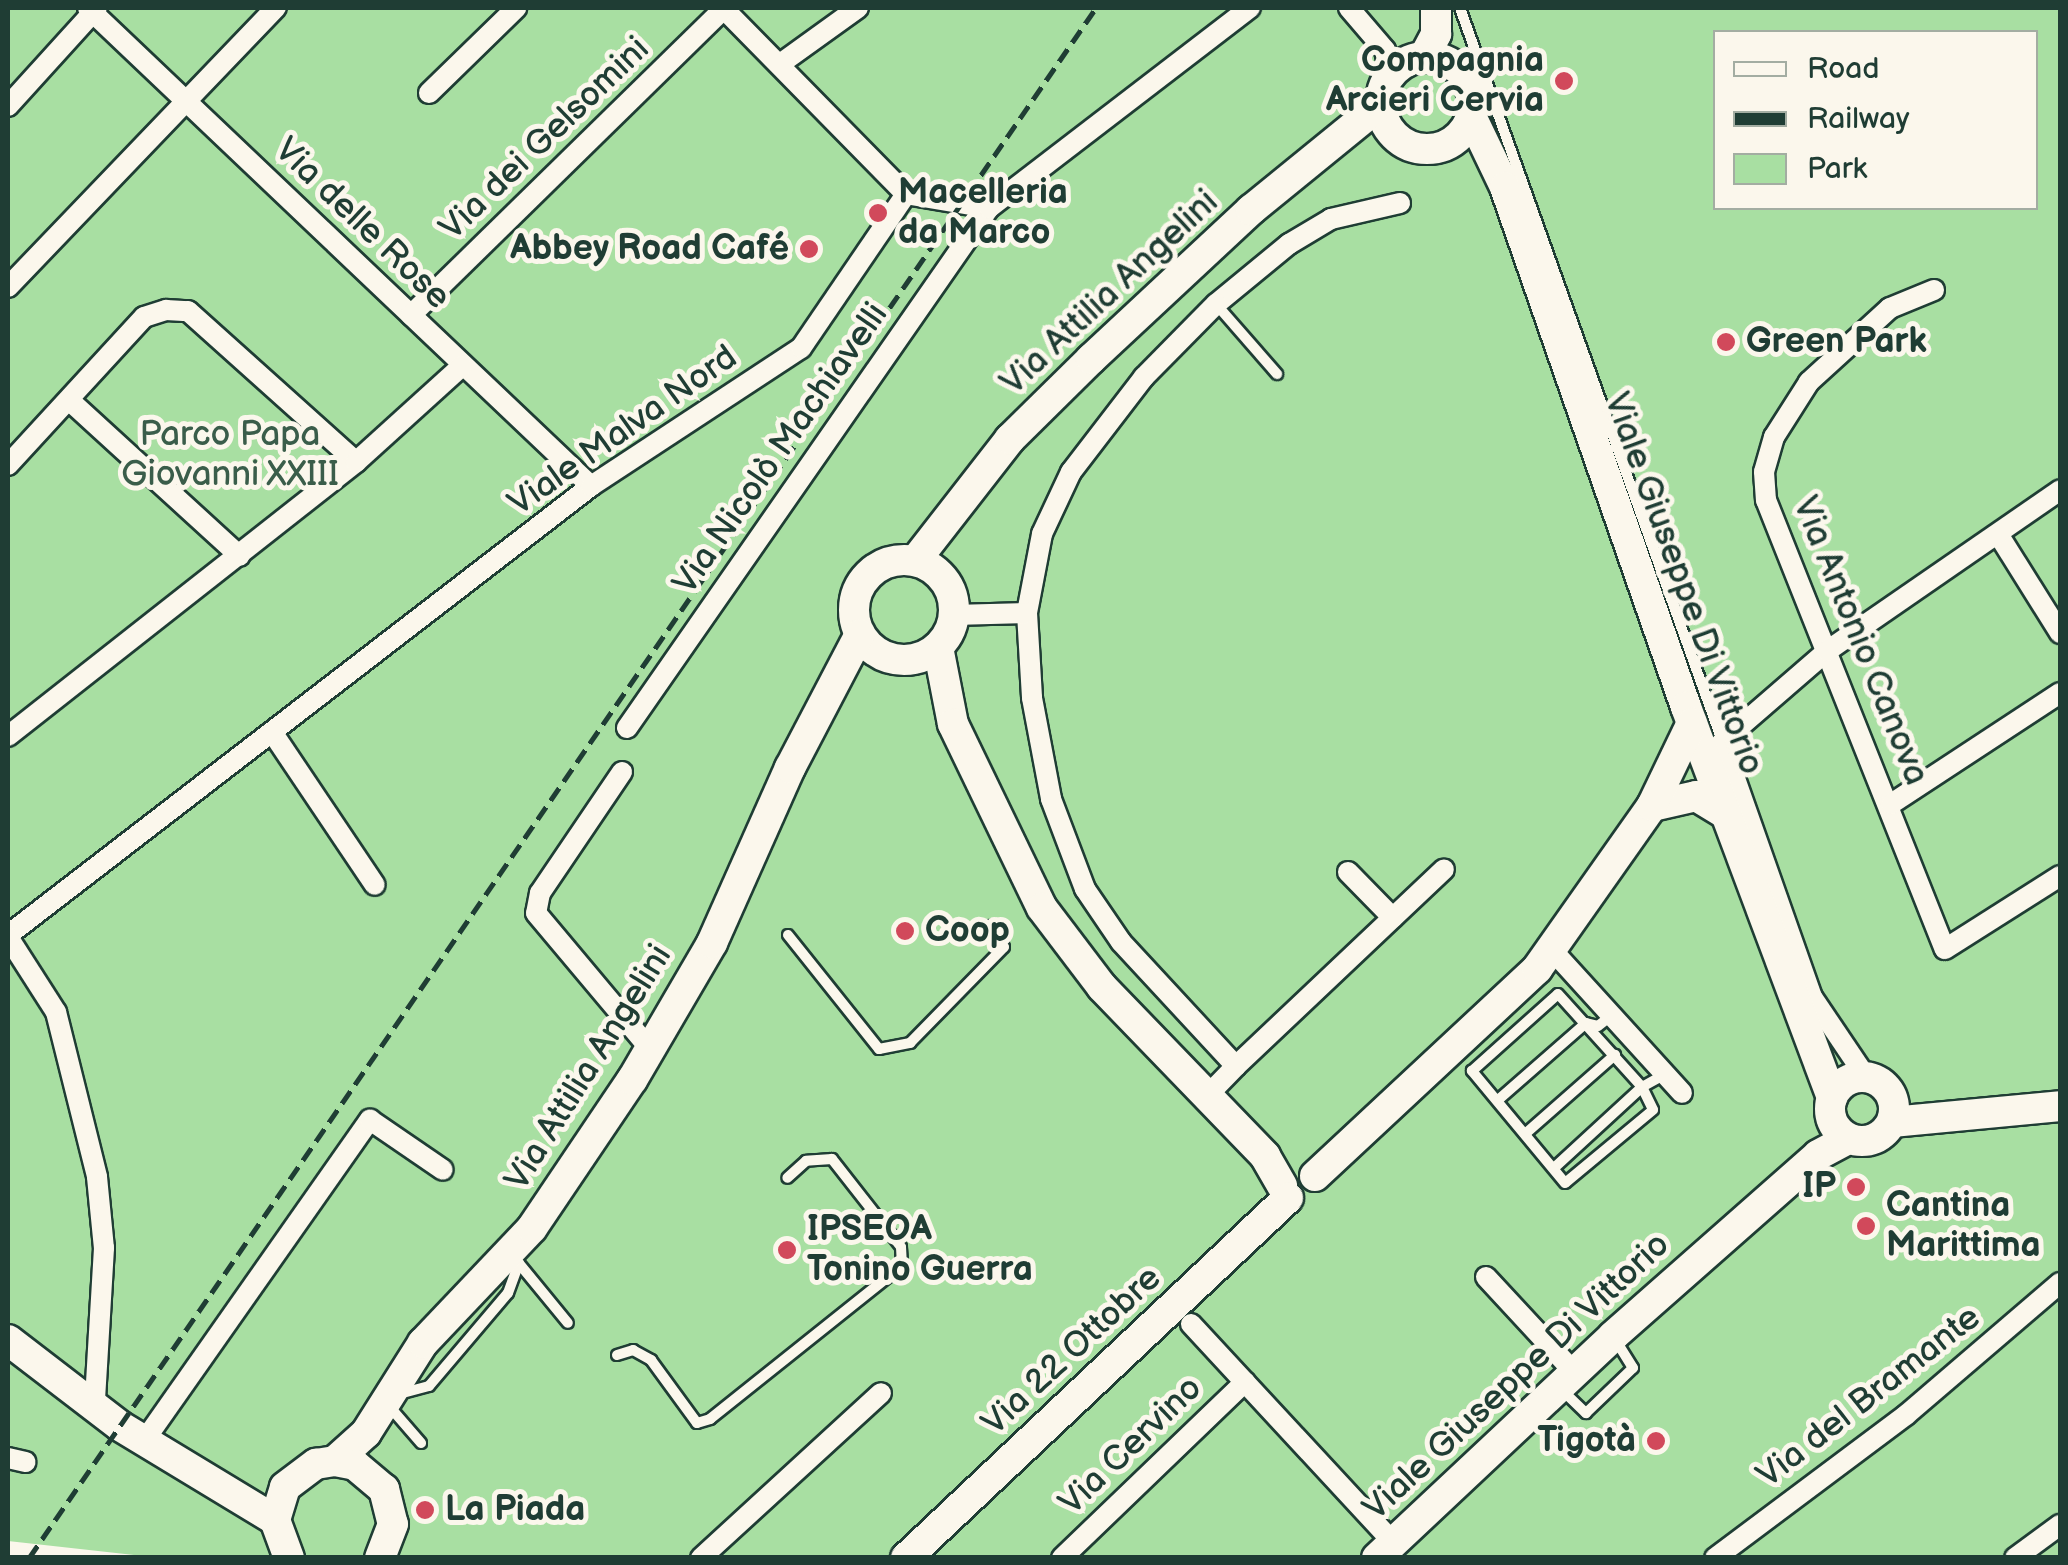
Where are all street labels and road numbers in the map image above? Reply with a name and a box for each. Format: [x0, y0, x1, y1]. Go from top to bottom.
street label: Via dei Gelsomini [432, 29, 658, 249]
street label: Via delle Rose [265, 130, 459, 318]
street label: Via Attilia Angelini [993, 182, 1227, 404]
street label: Via Nicolò Machiavelli [665, 295, 897, 603]
street label: Viale Malva Nord [501, 337, 745, 525]
street label: Viale Giuseppe Di Vittorio [1594, 387, 1772, 781]
street label: Via Antonio Canova [1783, 491, 1937, 791]
street label: Via Attilia Angelini [497, 938, 681, 1198]
street label: Viale Giuseppe Di Vittorio [1355, 1224, 1679, 1530]
street label: Via 22 Ottobre [974, 1257, 1170, 1445]
street label: Via del Bramante [1749, 1297, 1989, 1497]
street label: Via Cervino [1051, 1368, 1211, 1524]

